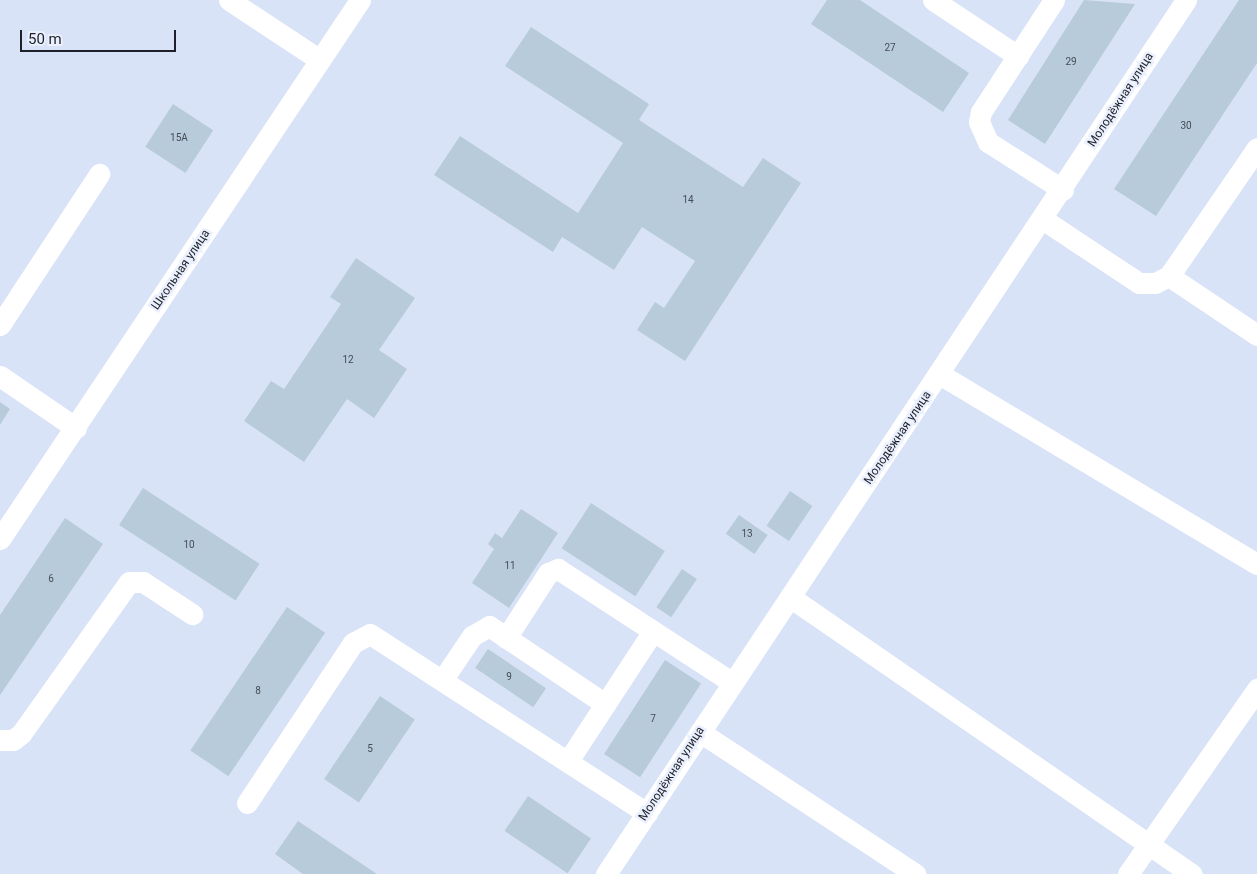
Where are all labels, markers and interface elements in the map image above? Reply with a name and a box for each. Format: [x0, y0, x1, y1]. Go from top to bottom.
scale bar [22, 20, 179, 52]
text: 50 m [28, 30, 62, 48]
house number: 27 [884, 42, 896, 54]
street label: Молодёжная улица [1085, 50, 1157, 150]
house number: 29 [1065, 56, 1077, 68]
house number: 30 [1180, 120, 1192, 132]
house number: 15А [170, 132, 188, 144]
house number: 14 [682, 194, 694, 206]
street label: Школьная улица [149, 227, 213, 313]
house number: 12 [342, 354, 354, 366]
street label: Молодёжная улица [861, 389, 935, 487]
house number: 13 [741, 528, 753, 540]
house number: 10 [183, 539, 195, 551]
house number: 11 [504, 560, 516, 572]
house number: 6 [48, 573, 54, 585]
house number: 9 [506, 671, 512, 683]
house number: 8 [255, 685, 261, 697]
house number: 7 [650, 713, 656, 725]
street label: Молодёжная улица [636, 724, 708, 824]
house number: 5 [367, 743, 373, 755]

